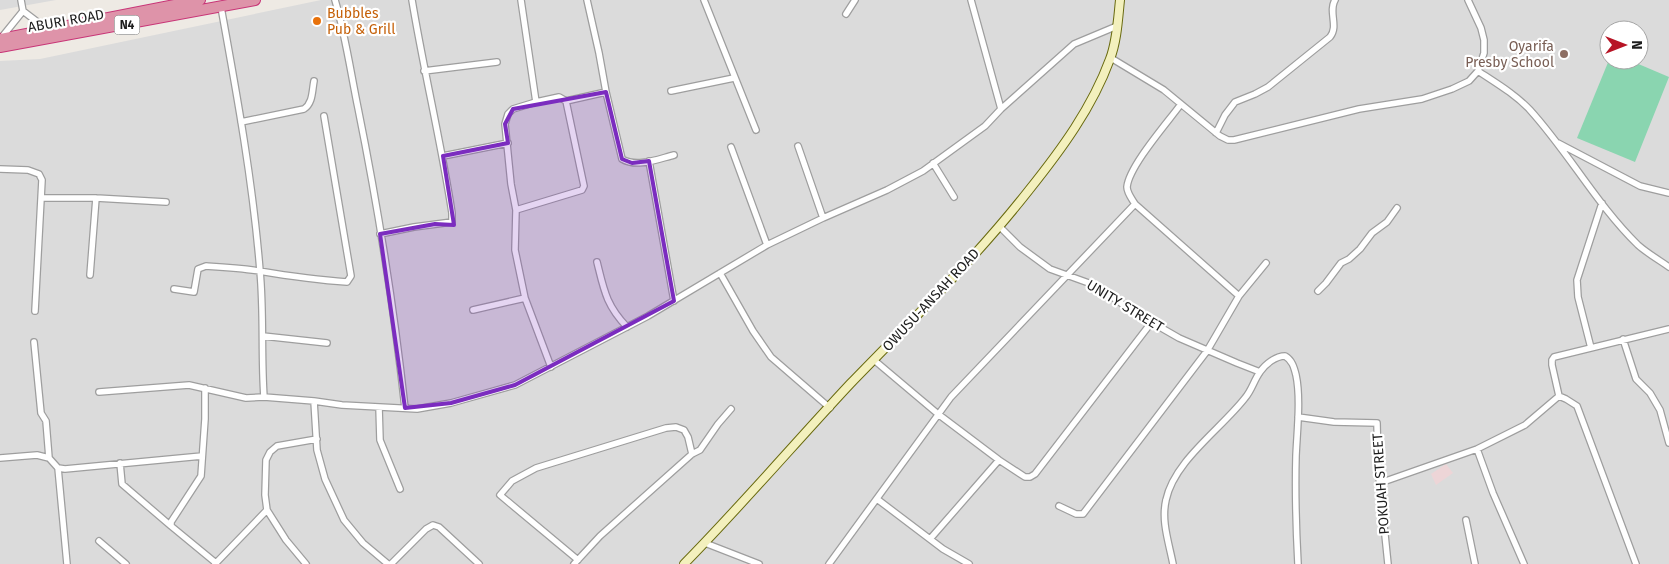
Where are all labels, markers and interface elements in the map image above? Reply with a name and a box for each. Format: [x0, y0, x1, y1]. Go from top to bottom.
place label: Bubbles Pub & Grill [327, 5, 395, 38]
street label: ABURI ROAD [27, 6, 105, 36]
marker: Bubbles Pub & Grill [311, 15, 323, 27]
road number: N4 [114, 16, 140, 34]
north arrow [1599, 20, 1649, 70]
place label: Oyarifa Presby School [1465, 38, 1554, 71]
text: N [1628, 40, 1645, 50]
marker: Oyarifa Presby School [1558, 48, 1570, 60]
street label: OWUSU-ANSAH ROAD [879, 245, 983, 355]
street label: UNITY STREET [1083, 276, 1167, 336]
street label: POKUAH STREET [1369, 432, 1393, 535]

